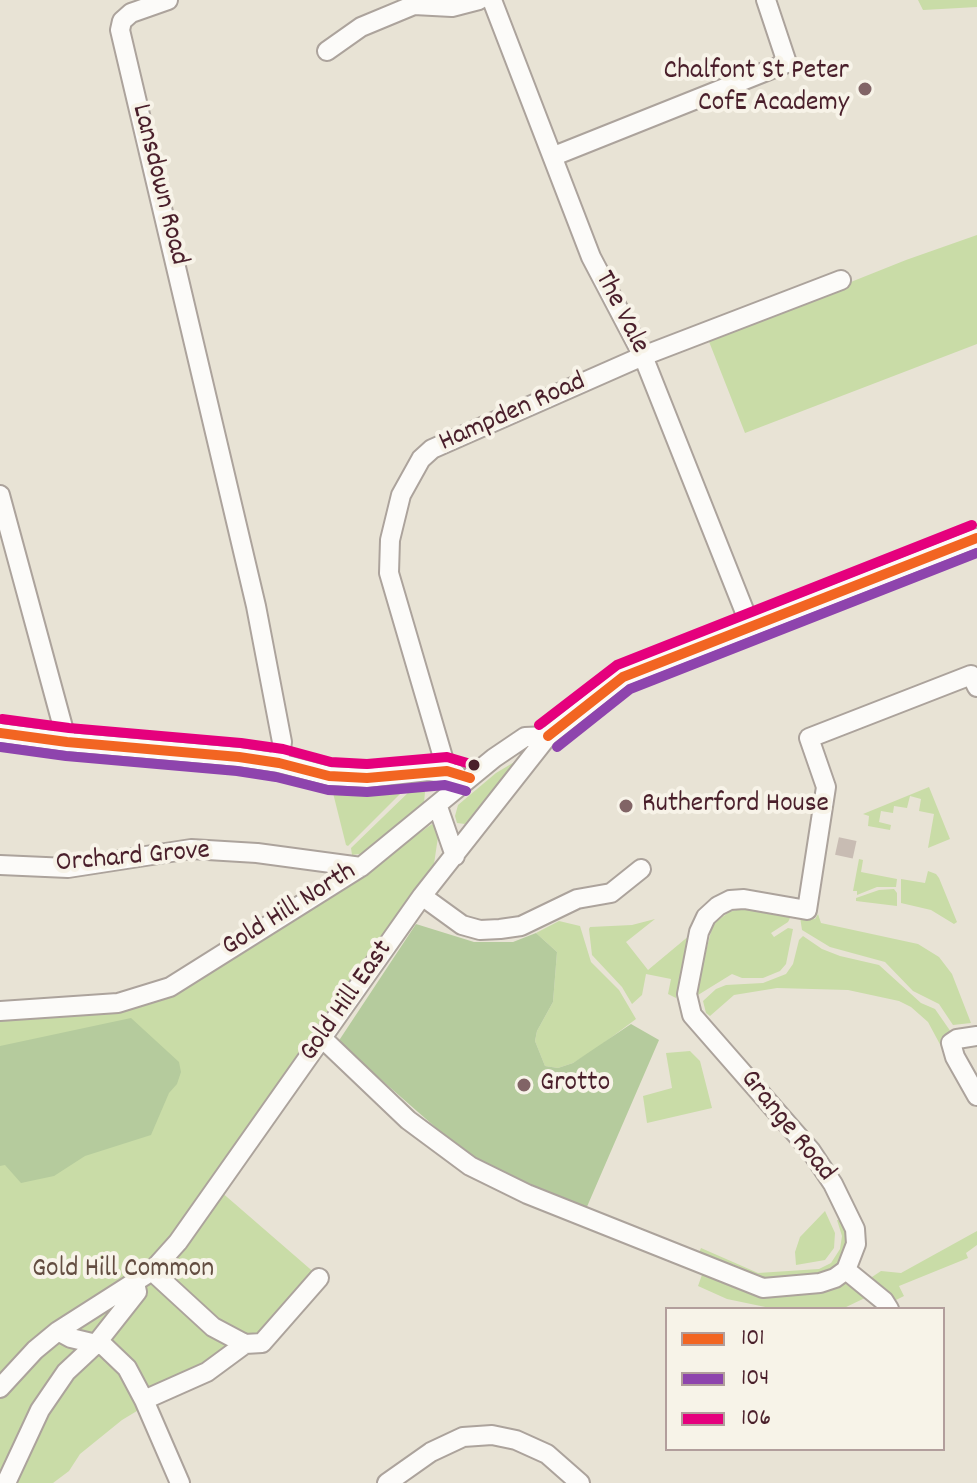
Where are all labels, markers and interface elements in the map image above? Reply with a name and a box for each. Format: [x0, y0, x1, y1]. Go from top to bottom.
place label: Chalfont St Peter CofE Academy [663, 56, 849, 122]
marker: Chalfont St Peter CofE Academy [856, 80, 874, 98]
street label: Lansdown Road [122, 101, 194, 269]
street label: The Vale [585, 266, 655, 360]
street label: Hampden Road [435, 367, 591, 461]
unlabelled marker [466, 757, 482, 773]
place label: Rutherford House [642, 789, 829, 823]
marker: Rutherford House [617, 797, 635, 815]
street label: Orchard Grove [55, 836, 211, 882]
street label: Gold Hill North [217, 857, 363, 965]
street label: Gold Hill East [294, 935, 402, 1069]
street label: Grange Road [731, 1064, 841, 1190]
place label: Grotto [540, 1068, 610, 1102]
marker: Grotto [515, 1076, 533, 1094]
park label: Gold Hill Common [32, 1254, 214, 1288]
legend [665, 1307, 945, 1451]
text: 101 [741, 1322, 765, 1356]
text: 104 [741, 1362, 769, 1396]
text: 106 [741, 1402, 771, 1436]

